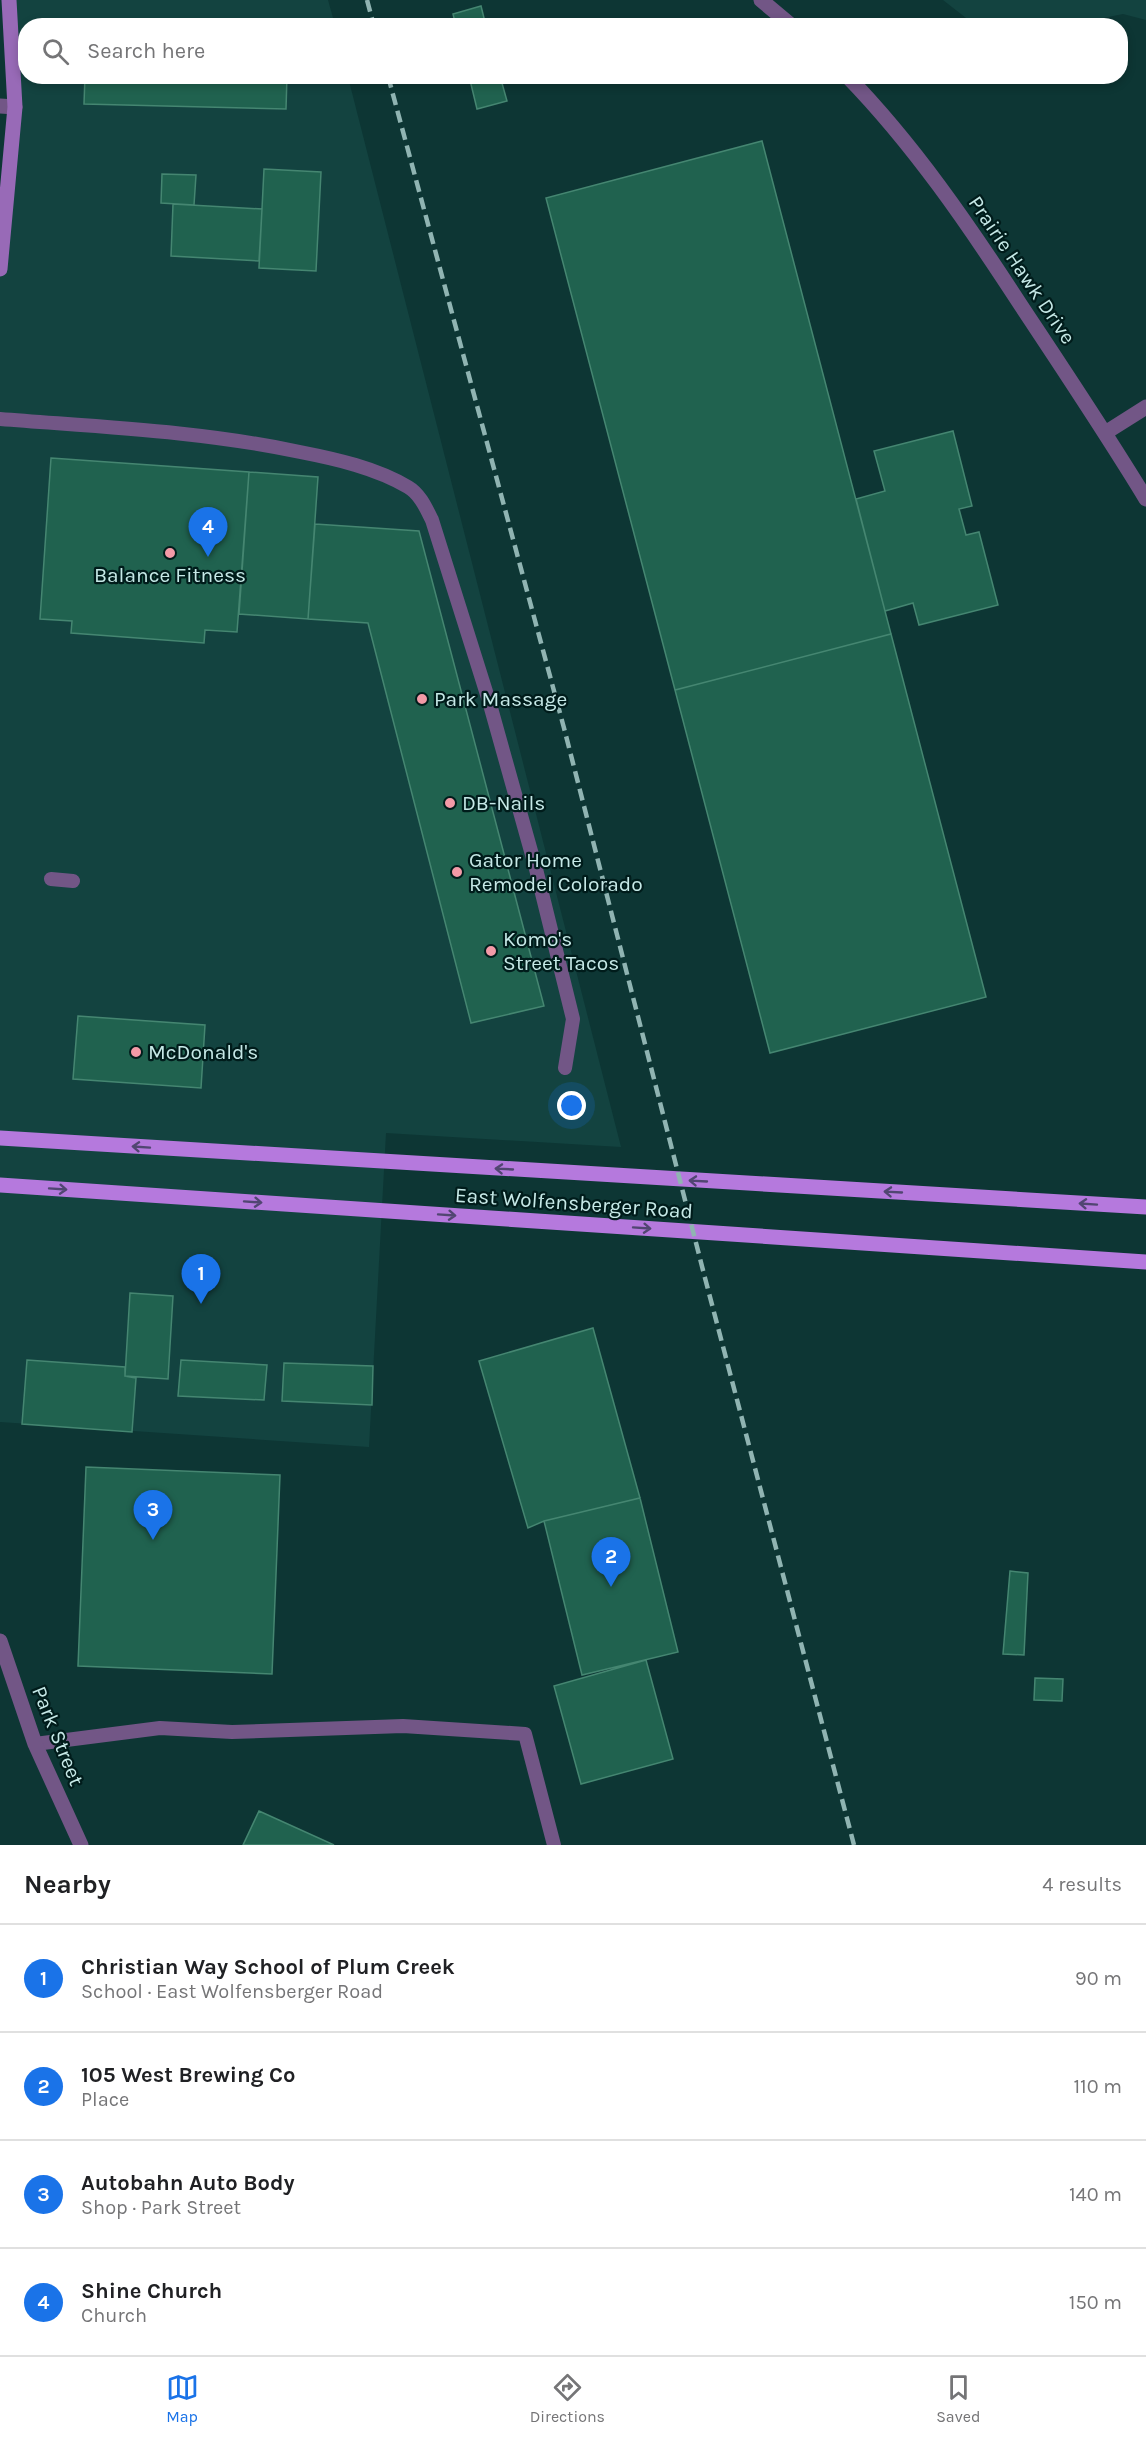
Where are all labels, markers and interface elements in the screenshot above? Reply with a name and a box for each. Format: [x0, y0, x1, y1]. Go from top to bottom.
search box [18, 18, 1128, 84]
icon: search [39, 35, 72, 68]
text: Search here [87, 38, 205, 64]
street label: Prairie Hawk Drive [964, 191, 1080, 349]
pin: 4 [188, 508, 228, 557]
marker: Balance Fitness [163, 546, 177, 560]
place label: Balance Fitness [94, 563, 246, 587]
place label: Park Massage [434, 687, 567, 711]
marker: Park Massage [415, 692, 429, 706]
place label: DB-Nails [462, 791, 545, 815]
marker: DB-Nails [443, 796, 457, 810]
place label: Gator Home Remodel Colorado [469, 848, 643, 896]
marker: Gator Home Remodel Colorado [450, 865, 464, 879]
place label: Komo's Street Tacos [503, 927, 619, 975]
marker: Komo's Street Tacos [484, 944, 498, 958]
place label: McDonald's [148, 1040, 258, 1064]
marker: McDonald's [129, 1045, 143, 1059]
your location [557, 1091, 586, 1120]
one-way arrow [132, 1141, 152, 1152]
one-way arrow [494, 1163, 514, 1174]
one-way arrow [689, 1175, 709, 1186]
one-way arrow [48, 1183, 68, 1194]
street label: East Wolfensberger Road [454, 1183, 694, 1223]
one-way arrow [883, 1186, 903, 1197]
one-way arrow [242, 1197, 262, 1208]
one-way arrow [1078, 1198, 1098, 1209]
one-way arrow [437, 1210, 457, 1221]
one-way arrow [632, 1223, 651, 1234]
pin: 1 [182, 1254, 220, 1304]
pin: 3 [134, 1490, 172, 1540]
pin: 2 [592, 1538, 630, 1587]
street label: Park Street [27, 1683, 89, 1789]
text: Nearby [24, 1869, 111, 1900]
text: 4 results [1042, 1873, 1122, 1896]
text: Christian Way School of Plum Creek [81, 1954, 455, 1980]
text: 1 [40, 1967, 47, 1990]
text: 90 m [1075, 1967, 1122, 1990]
text: School · East Wolfensberger Road [81, 1980, 383, 2003]
text: 105 West Brewing Co [81, 2062, 296, 2088]
text: 2 [37, 2075, 50, 2098]
text: 110 m [1073, 2075, 1122, 2098]
text: Place [81, 2088, 129, 2111]
text: Autobahn Auto Body [81, 2170, 295, 2196]
text: 3 [37, 2183, 50, 2206]
text: 140 m [1069, 2183, 1122, 2206]
text: Shop · Park Street [81, 2196, 241, 2219]
text: Shine Church [81, 2278, 222, 2304]
text: 4 [38, 2291, 49, 2314]
text: 150 m [1069, 2291, 1122, 2314]
text: Church [81, 2304, 147, 2327]
tab: Map [166, 2371, 199, 2426]
tab: Directions [530, 2371, 605, 2426]
tab: Saved [936, 2371, 980, 2426]

